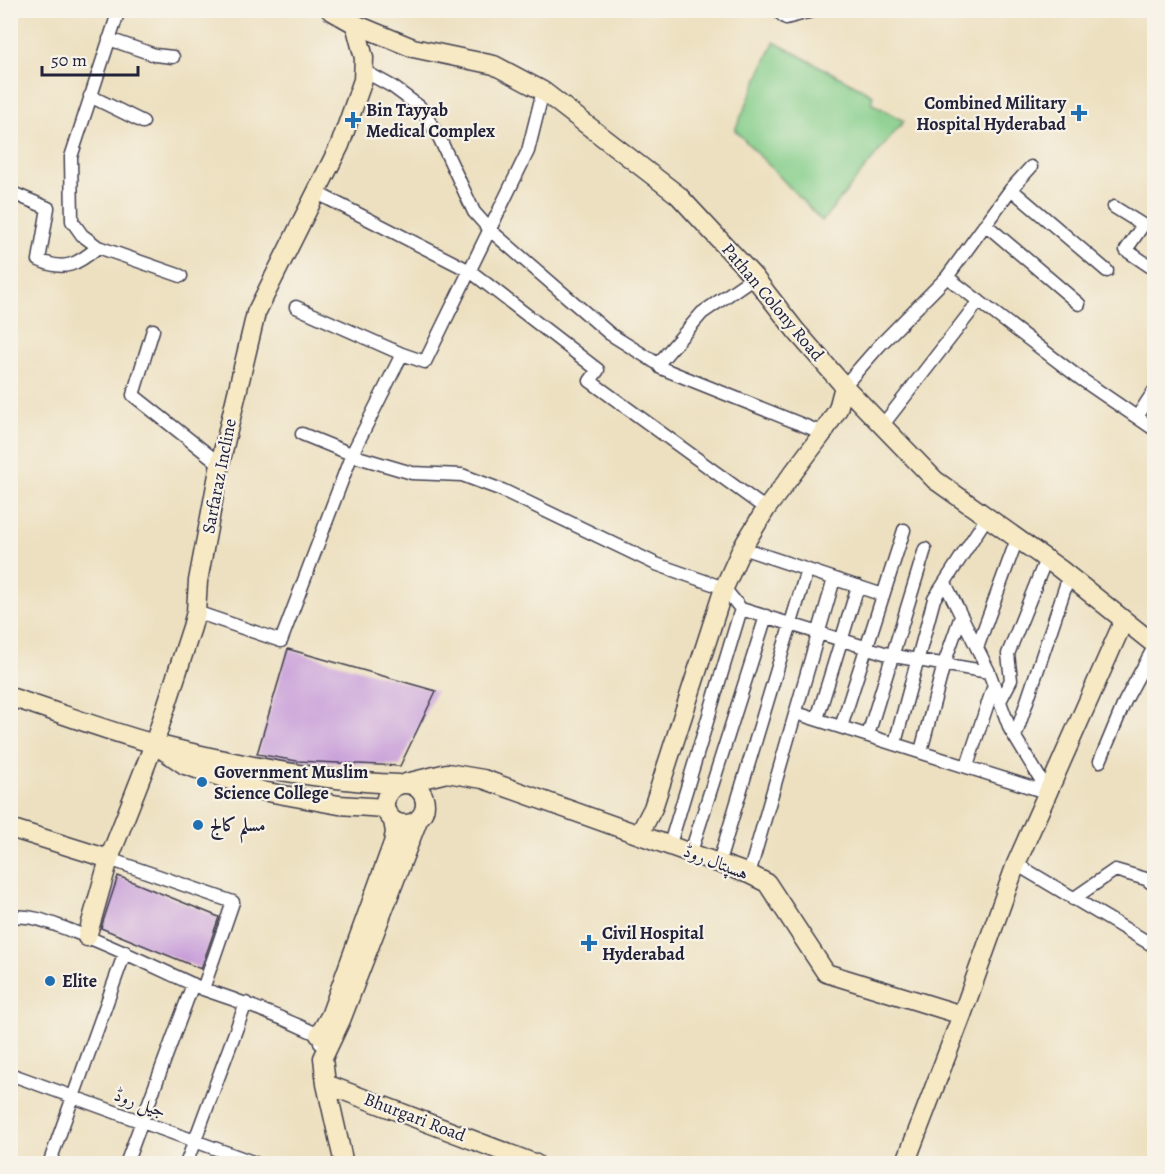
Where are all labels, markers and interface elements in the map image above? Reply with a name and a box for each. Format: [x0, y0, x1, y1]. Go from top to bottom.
scale bar [42, 39, 138, 77]
text: 50 m [51, 48, 87, 72]
place label: Combined Military Hospital Hyderabad [916, 91, 1067, 136]
place label: Bin Tayyab Medical Complex [366, 98, 495, 143]
marker: Combined Military Hospital Hyderabad [1070, 104, 1088, 122]
marker: Bin Tayyab Medical Complex [344, 111, 362, 129]
street label: Pathan Colony Road [717, 238, 830, 366]
street label: Sarfaraz Incline [196, 416, 242, 536]
place label: Government Muslim Science College [214, 760, 368, 805]
marker: Government Muslim Science College [195, 775, 209, 789]
place label: مسلم کالج [210, 813, 266, 844]
marker: مسلم کالج [191, 818, 205, 832]
street label: ہسپتال روڈ [680, 839, 752, 886]
place label: Civil Hospital Hyderabad [602, 921, 704, 966]
marker: Civil Hospital Hyderabad [580, 934, 598, 952]
place label: Elite [62, 969, 97, 993]
marker: Elite [43, 974, 57, 988]
street label: جیل روڈ [110, 1083, 169, 1124]
street label: Bhurgari Road [361, 1087, 470, 1148]

